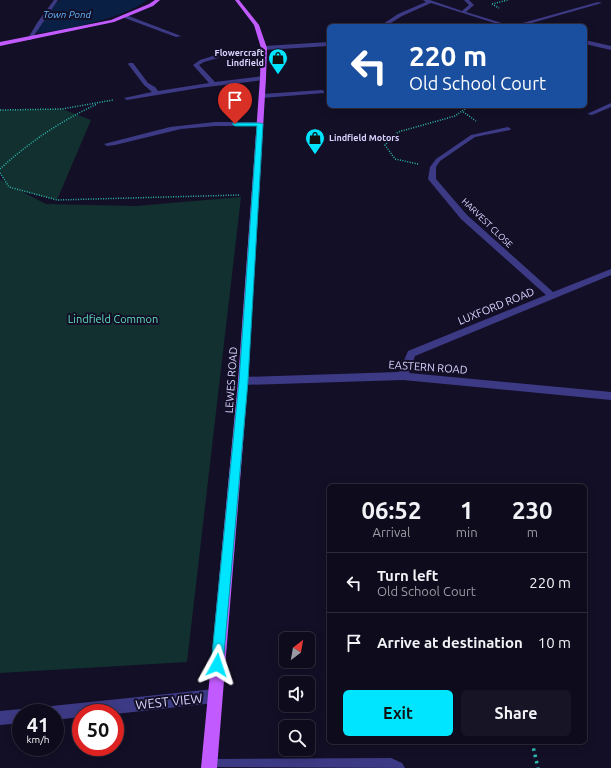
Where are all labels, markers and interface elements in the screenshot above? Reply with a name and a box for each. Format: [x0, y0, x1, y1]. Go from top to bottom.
water label: Town Pond [43, 9, 92, 20]
icon: left [343, 40, 395, 92]
text: 220 m [409, 40, 487, 71]
shop icon: Flowercraft Lindfield [267, 47, 289, 75]
place label: Flowercraft Lindfield [215, 48, 264, 68]
text: Old School Court [409, 73, 546, 93]
pin [218, 83, 252, 124]
icon: arrive [224, 89, 246, 111]
shop icon: Lindfield Motors [304, 127, 326, 155]
place label: Lindfield Motors [329, 133, 399, 143]
street label: HARVEST CLOSE [459, 196, 515, 250]
street label: LUXFORD ROAD [456, 285, 536, 327]
park label: Lindfield Common [68, 313, 158, 325]
street label: LEWES ROAD [223, 346, 239, 414]
street label: EASTERN ROAD [388, 358, 468, 376]
text: 06:52 [361, 497, 421, 524]
text: 1 [460, 497, 473, 524]
text: 230 [512, 497, 553, 524]
text: Arrival [372, 525, 410, 539]
text: min [456, 525, 478, 539]
text: m [527, 525, 538, 539]
text: Turn left [377, 567, 438, 584]
icon: left [343, 572, 365, 594]
text: 220 m [529, 574, 571, 591]
text: Old School Court [377, 584, 476, 598]
north arrow [279, 632, 315, 668]
map controls [279, 632, 315, 756]
icon: arrive [343, 632, 365, 654]
text: Arrive at destination [377, 634, 523, 651]
text: 10 m [538, 634, 571, 651]
position arrow [196, 644, 238, 686]
button: sound [279, 676, 315, 712]
button: Exit [343, 690, 453, 736]
button: Share [461, 690, 571, 736]
street label: WEST VIEW [135, 691, 203, 711]
speed limit sign: 50 [72, 704, 124, 756]
text: 41 [27, 713, 49, 736]
button: search [279, 720, 315, 756]
text: km/h [26, 734, 50, 745]

